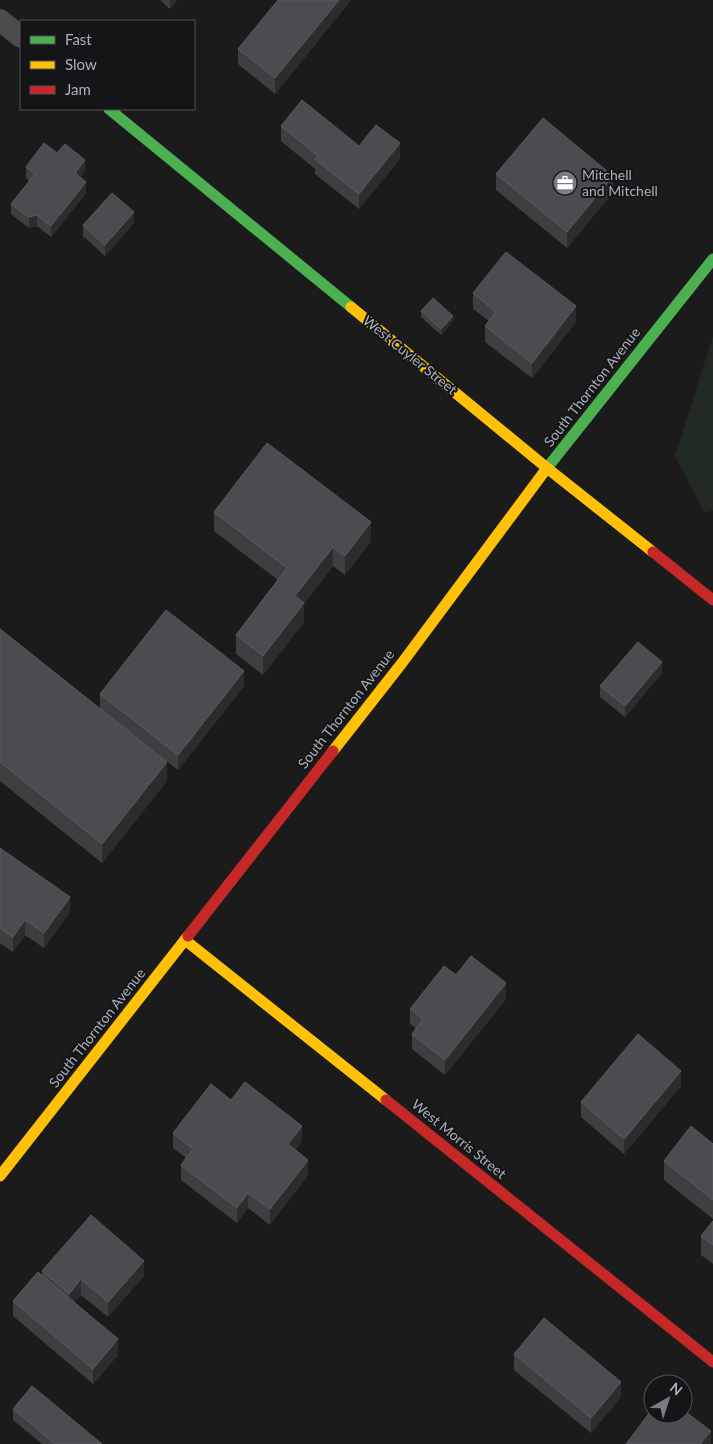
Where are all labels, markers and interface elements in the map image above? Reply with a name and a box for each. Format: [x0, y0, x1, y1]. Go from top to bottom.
legend [20, 20, 195, 110]
text: Fast [65, 30, 92, 48]
text: Slow [65, 55, 97, 73]
text: Jam [65, 80, 91, 98]
place label: Mitchell and Mitchell [582, 166, 658, 199]
office icon: Mitchell and Mitchell [552, 170, 578, 196]
street label: West Cuyler Street [360, 312, 461, 398]
street label: South Thornton Avenue [540, 324, 643, 450]
street label: South Thornton Avenue [294, 646, 397, 772]
street label: South Thornton Avenue [45, 965, 148, 1091]
street label: West Morris Street [409, 1095, 510, 1182]
north arrow [643, 1374, 693, 1424]
text: N [667, 1379, 686, 1399]

